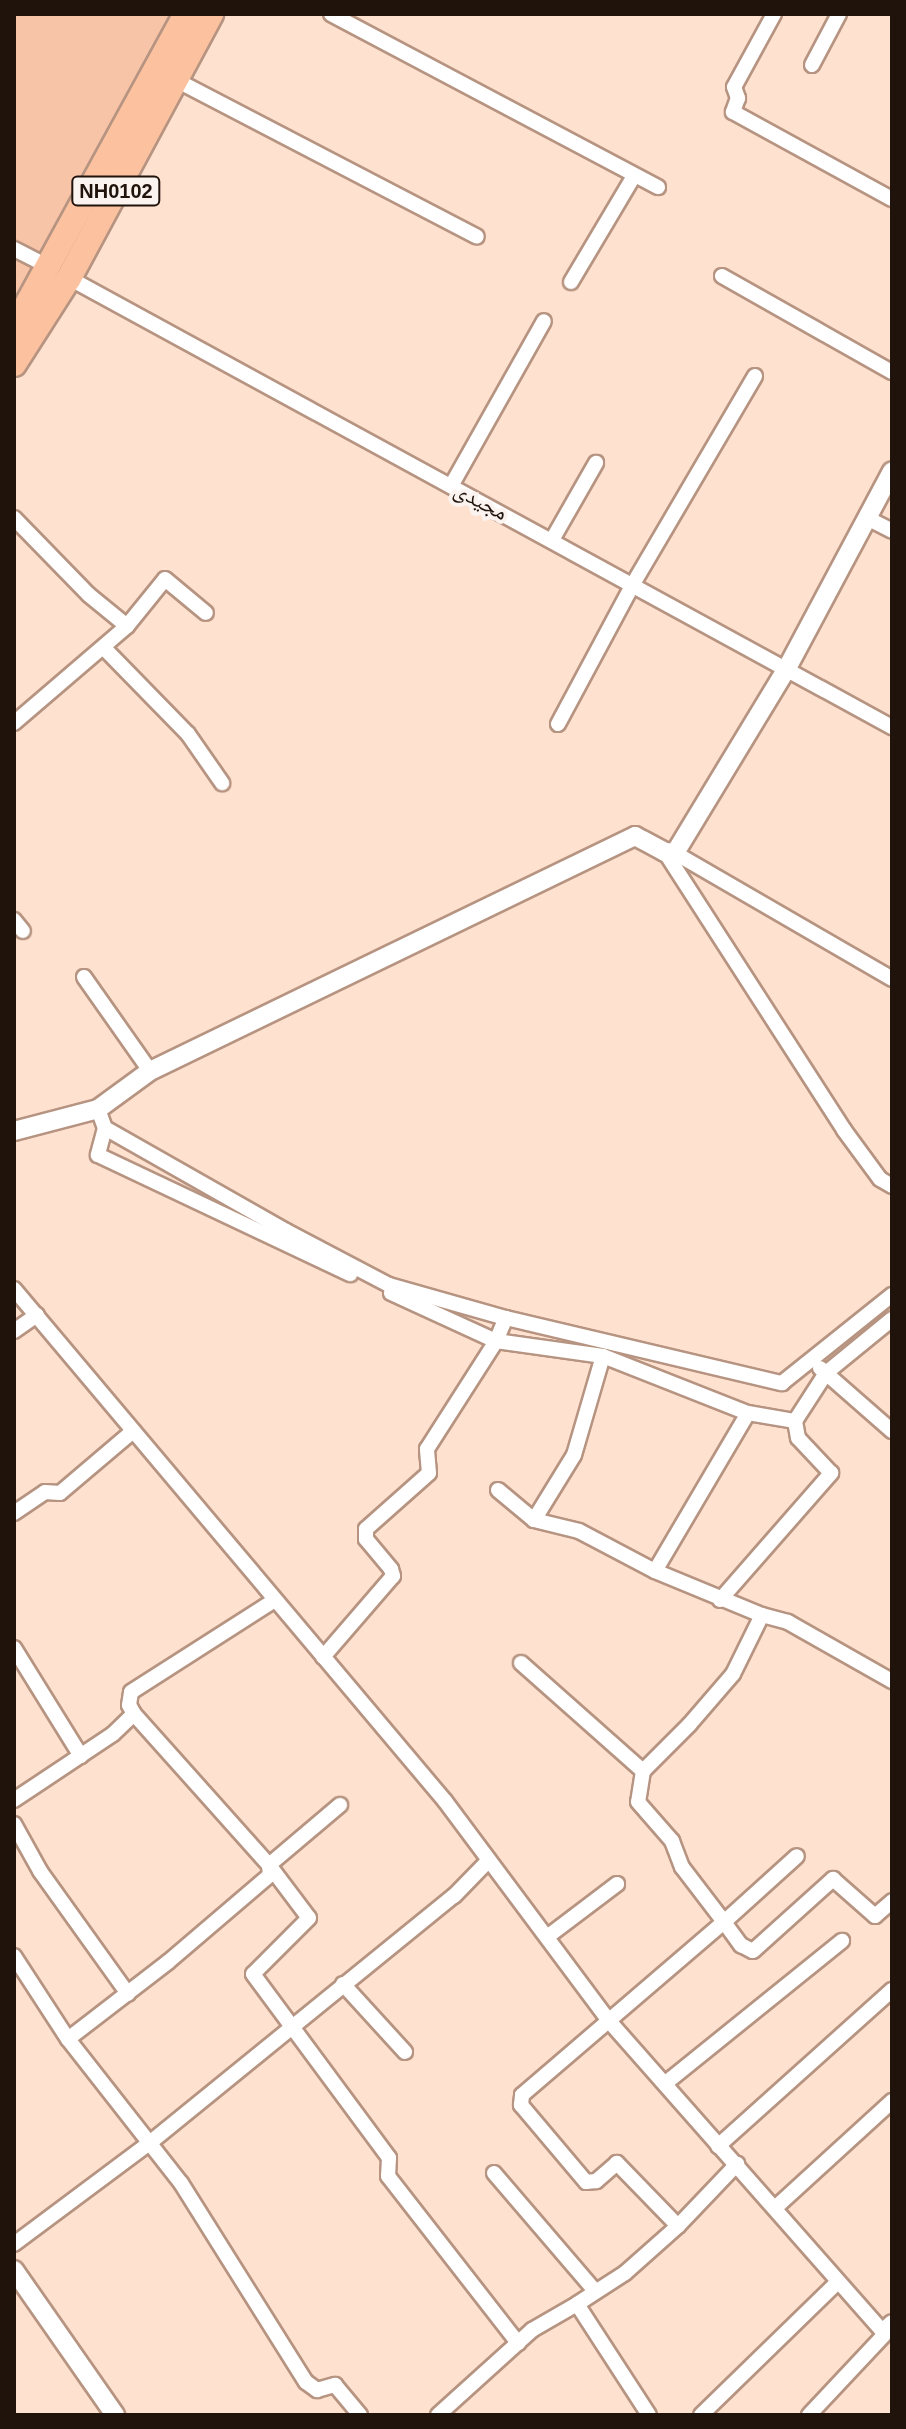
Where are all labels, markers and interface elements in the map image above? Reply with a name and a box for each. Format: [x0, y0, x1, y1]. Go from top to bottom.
road number: NH0102 [70, 175, 162, 207]
street label: مجیدی [450, 476, 512, 526]

